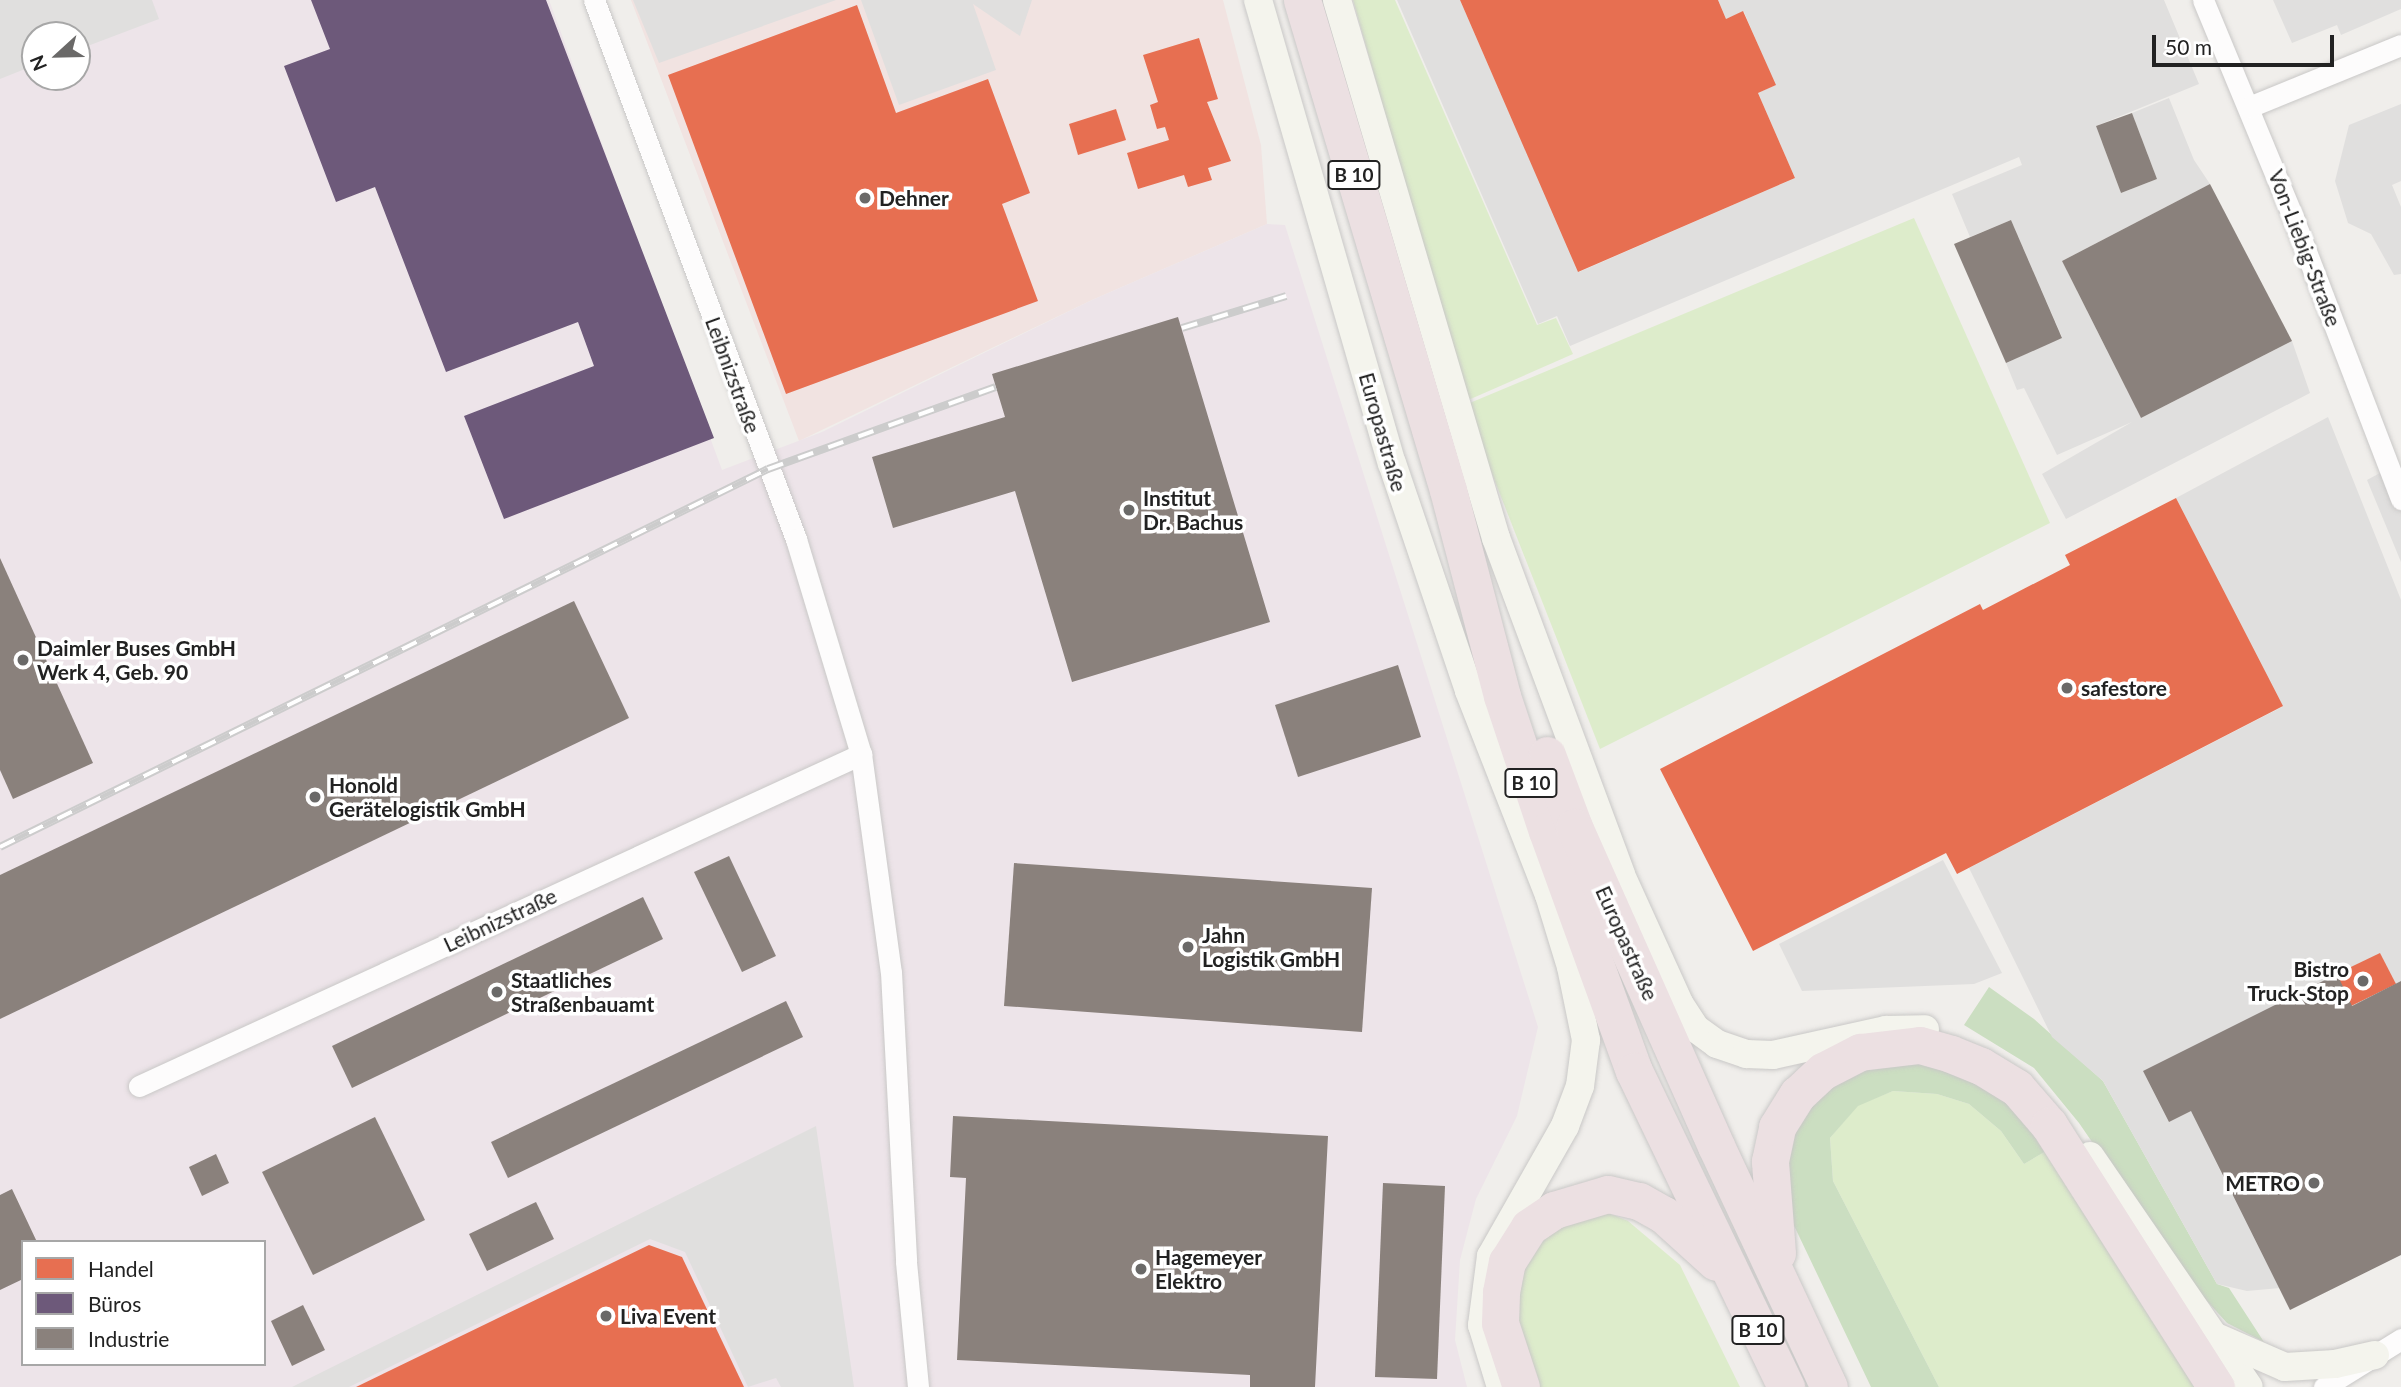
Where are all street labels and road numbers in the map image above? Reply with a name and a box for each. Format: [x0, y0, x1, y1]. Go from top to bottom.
road number: B 10 [1326, 160, 1382, 190]
street label: Von-Liebig-Straße [2263, 166, 2347, 330]
street label: Leibnizstraße [700, 313, 766, 437]
street label: Europastraße [1354, 370, 1412, 494]
road number: B 10 [1503, 768, 1559, 798]
street label: Europastraße [1591, 882, 1663, 1004]
street label: Leibnizstraße [439, 883, 561, 957]
road number: B 10 [1730, 1314, 1786, 1346]

